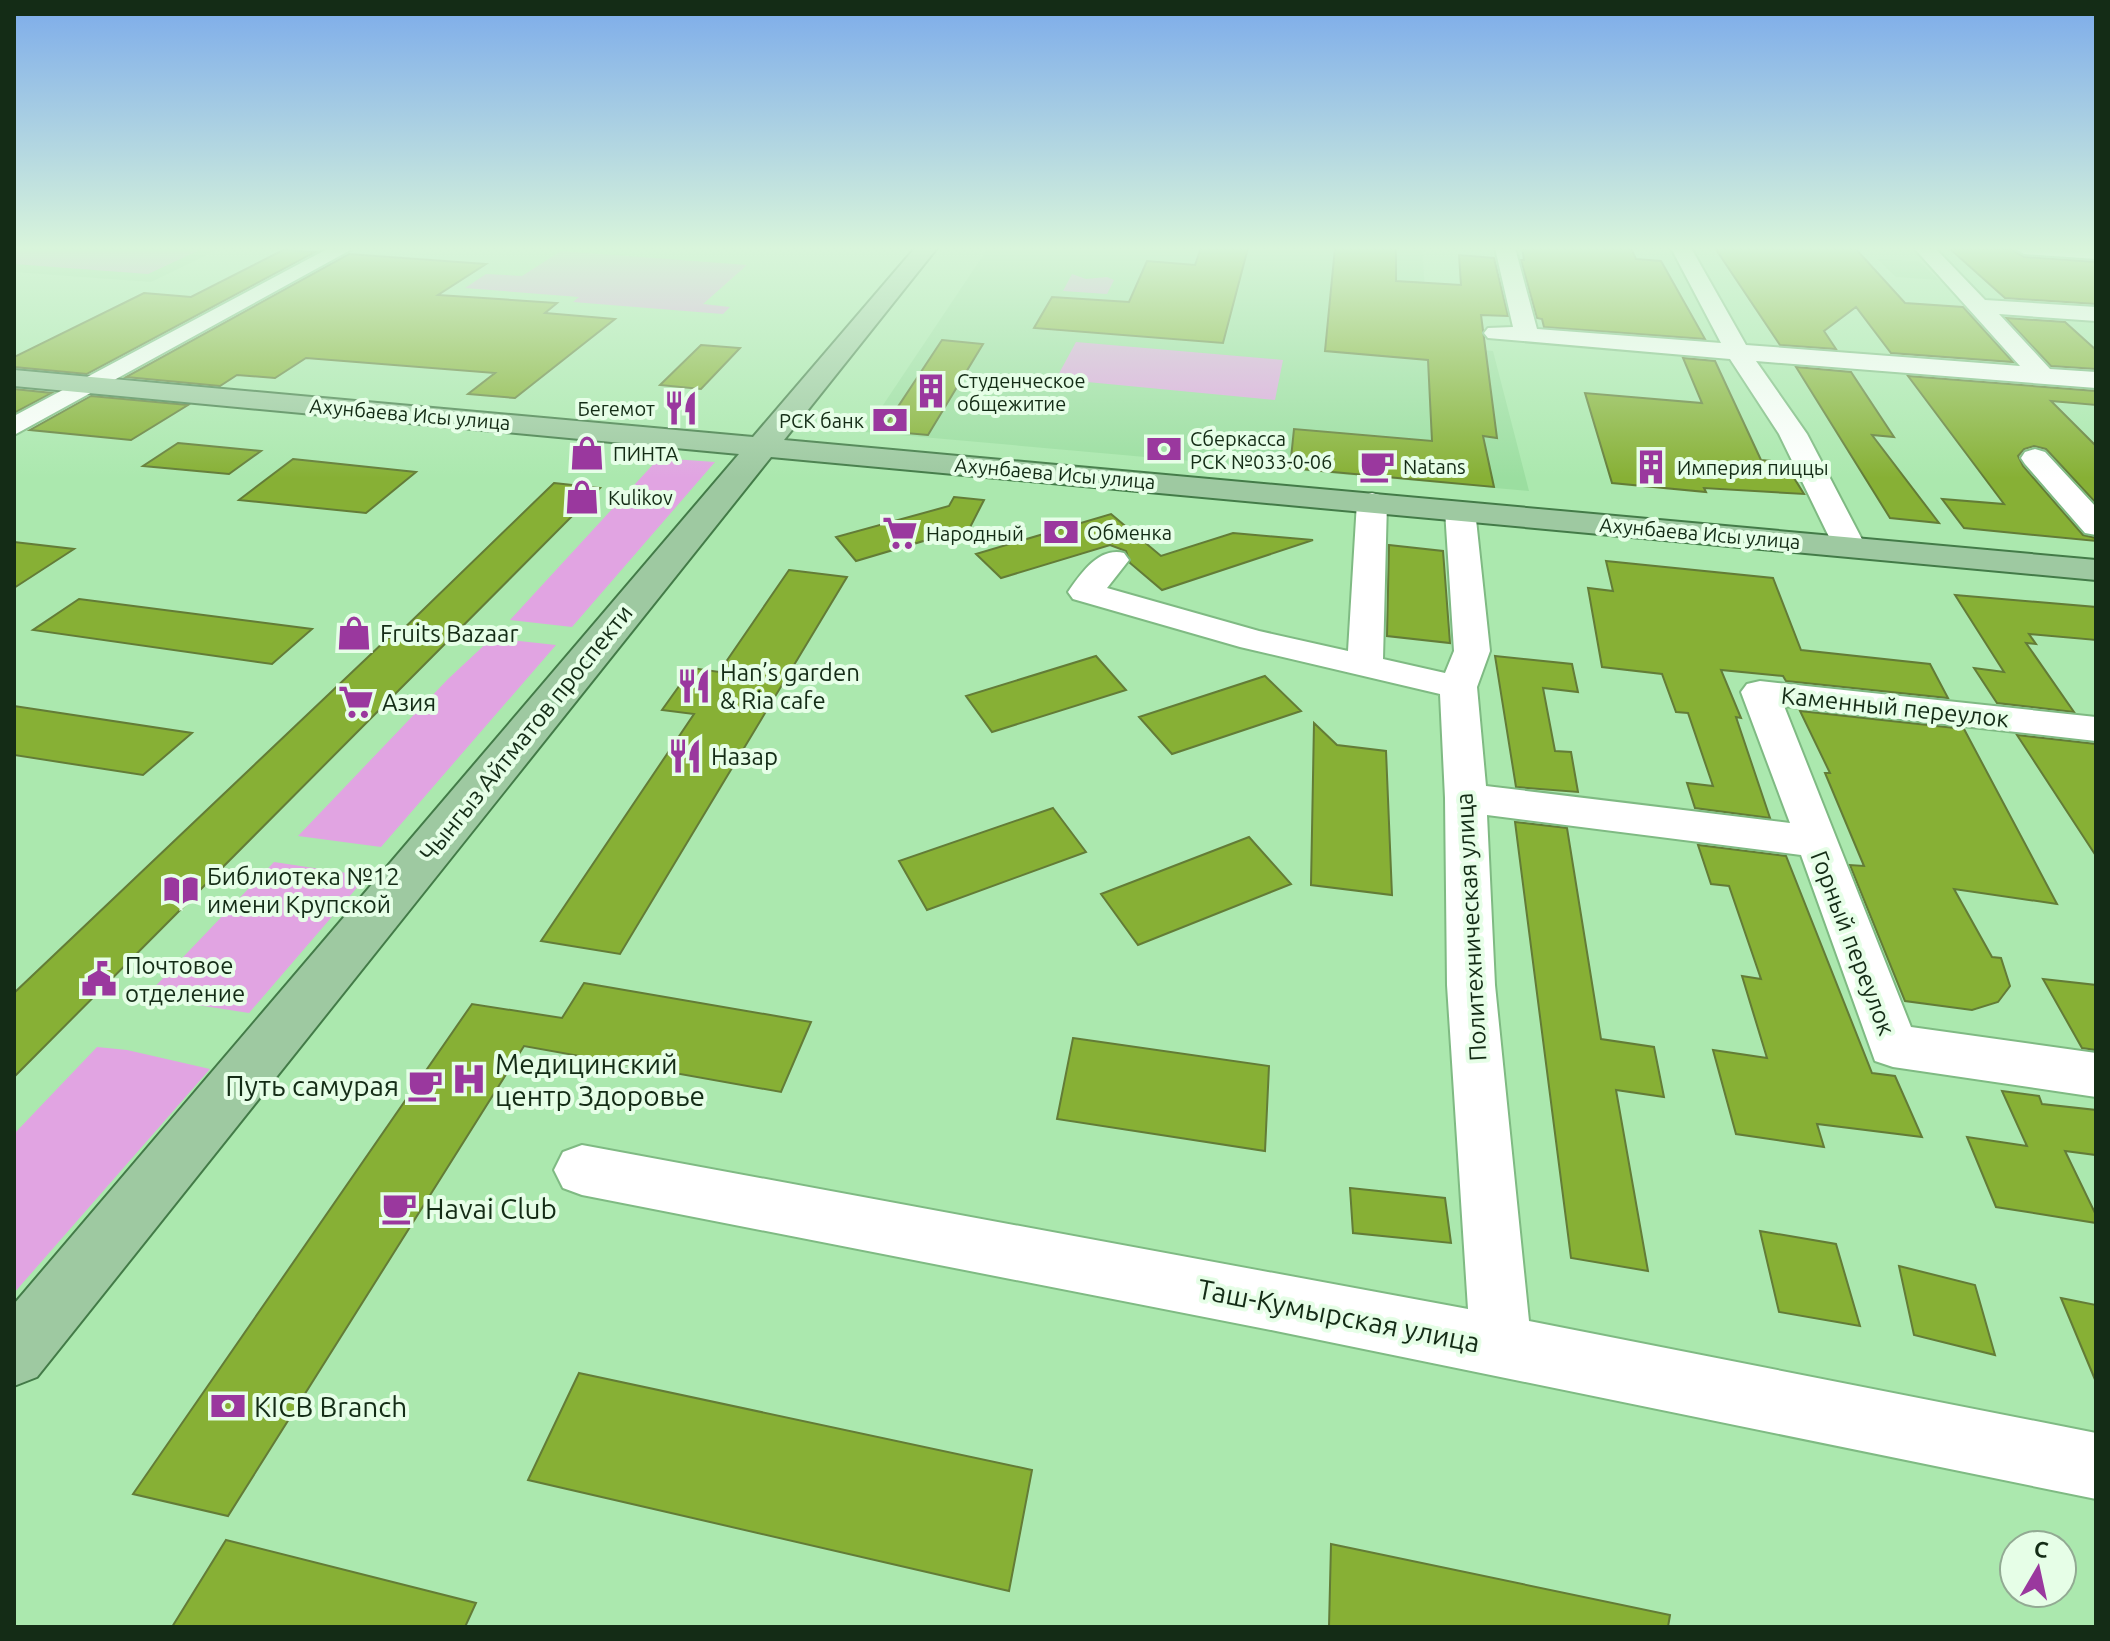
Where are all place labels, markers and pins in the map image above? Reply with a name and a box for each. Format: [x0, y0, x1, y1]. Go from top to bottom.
place label: Студенческое общежитие [957, 369, 1085, 415]
building icon: Студенческое общежитие [912, 372, 950, 410]
restaurant icon: Бегемот [662, 389, 700, 427]
place label: Бегемот [577, 397, 655, 420]
bank icon: РСК банк [871, 401, 909, 439]
place label: РСК банк [779, 409, 864, 432]
place label: Сберкасса РСК №033-0-06 [1190, 427, 1332, 473]
bank icon: Сберкасса РСК №033-0-06 [1145, 430, 1183, 468]
shop icon: ПИНТА [568, 434, 606, 472]
place label: ПИНТА [613, 442, 678, 465]
cafe icon: Natans [1358, 447, 1396, 485]
building icon: Империя пиццы [1632, 448, 1670, 486]
place label: Natans [1403, 455, 1466, 478]
place label: Империя пиццы [1677, 456, 1829, 479]
shop icon: Kulikov [563, 478, 601, 516]
place label: Kulikov [608, 486, 673, 509]
bank icon: Обменка [1042, 513, 1080, 551]
supermarket icon: Народный [881, 514, 919, 552]
place label: Обменка [1087, 521, 1172, 544]
place label: Народный [926, 522, 1024, 545]
shop icon: Fruits Bazaar [335, 614, 373, 652]
place label: Fruits Bazaar [380, 620, 519, 647]
place label: Han’s garden & Ria cafe [720, 659, 860, 714]
restaurant icon: Han’s garden & Ria cafe [675, 667, 713, 705]
supermarket icon: Азия [337, 683, 375, 721]
place label: Азия [382, 689, 436, 716]
restaurant icon: Назар [666, 737, 704, 775]
place label: Назар [711, 743, 778, 770]
place label: Библиотека №12 имени Крупской [207, 863, 400, 918]
library icon: Библиотека №12 имени Крупской [162, 871, 200, 909]
place label: Почтовое отделение [125, 952, 245, 1007]
public building icon: Почтовое отделение [80, 960, 118, 998]
place label: Медицинский центр Здоровье [495, 1048, 705, 1111]
hospital icon: Медицинский центр Здоровье [450, 1060, 488, 1098]
cafe icon: Путь самурая [406, 1066, 444, 1104]
place label: Путь самурая [225, 1070, 399, 1101]
cafe icon: Havai Club [380, 1189, 418, 1227]
place label: Havai Club [425, 1193, 557, 1224]
bank icon: KICB Branch [209, 1387, 247, 1425]
place label: KICB Branch [254, 1391, 407, 1422]

